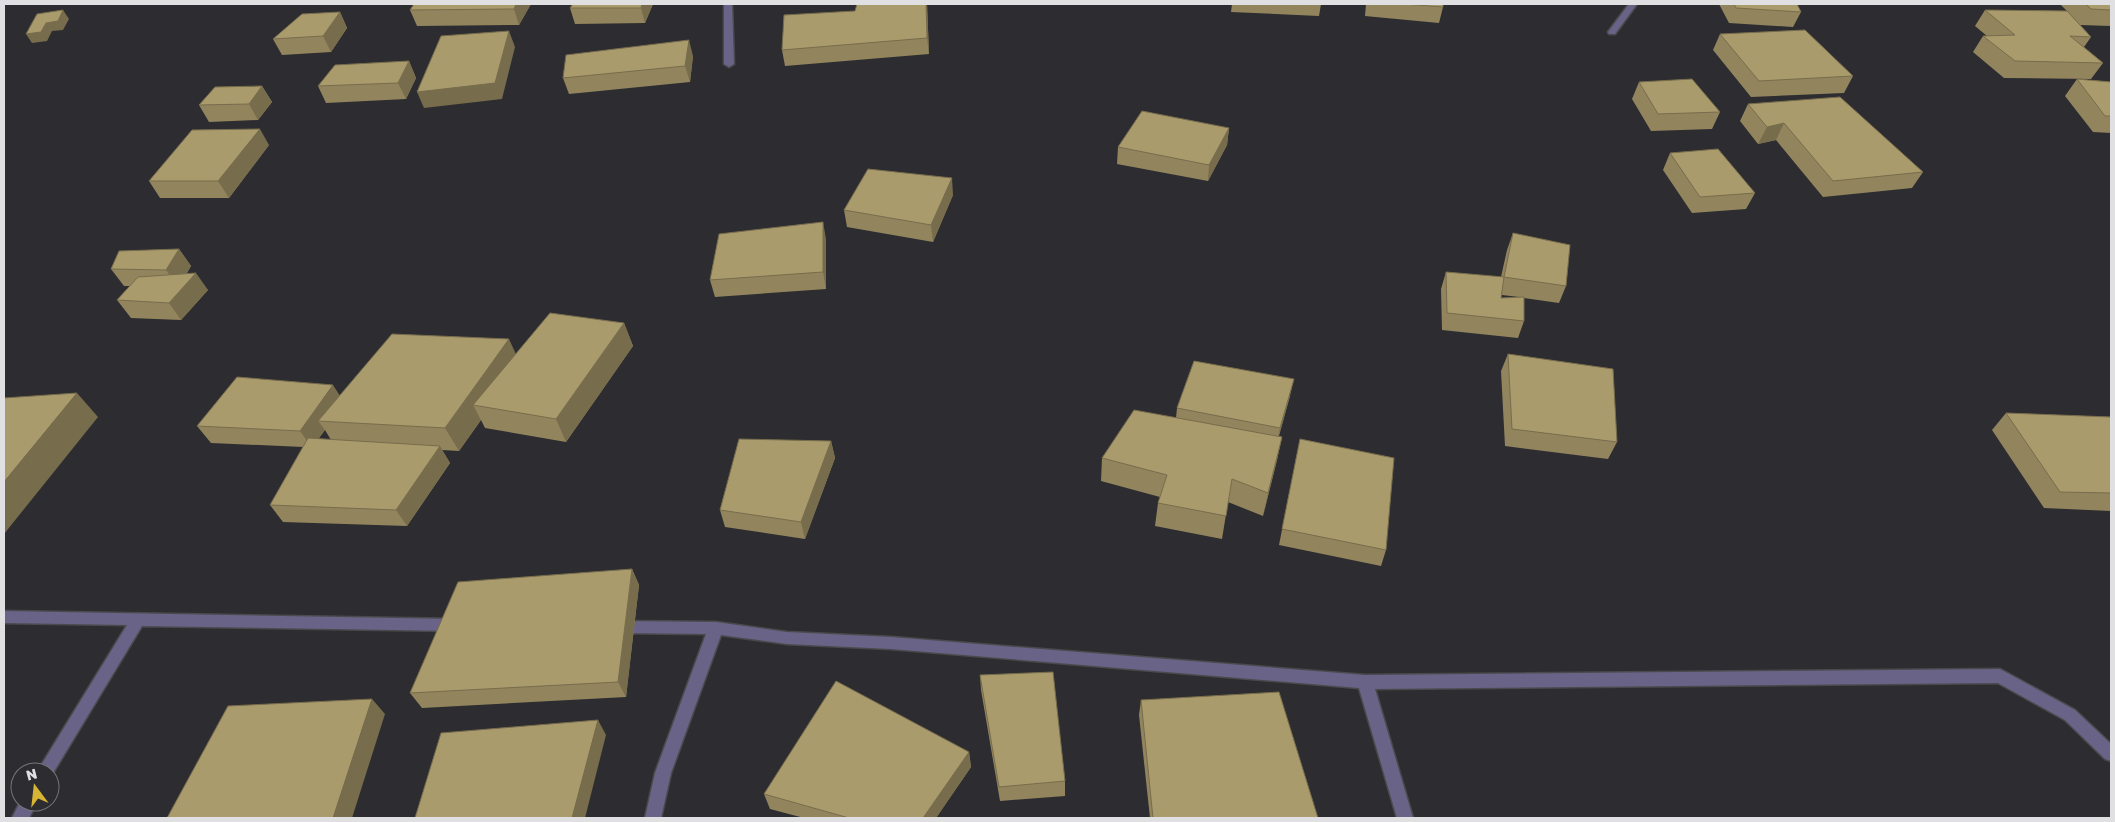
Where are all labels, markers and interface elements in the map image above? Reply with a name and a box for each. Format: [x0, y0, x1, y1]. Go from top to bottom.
north arrow [10, 762, 60, 812]
text: N [24, 764, 39, 784]

